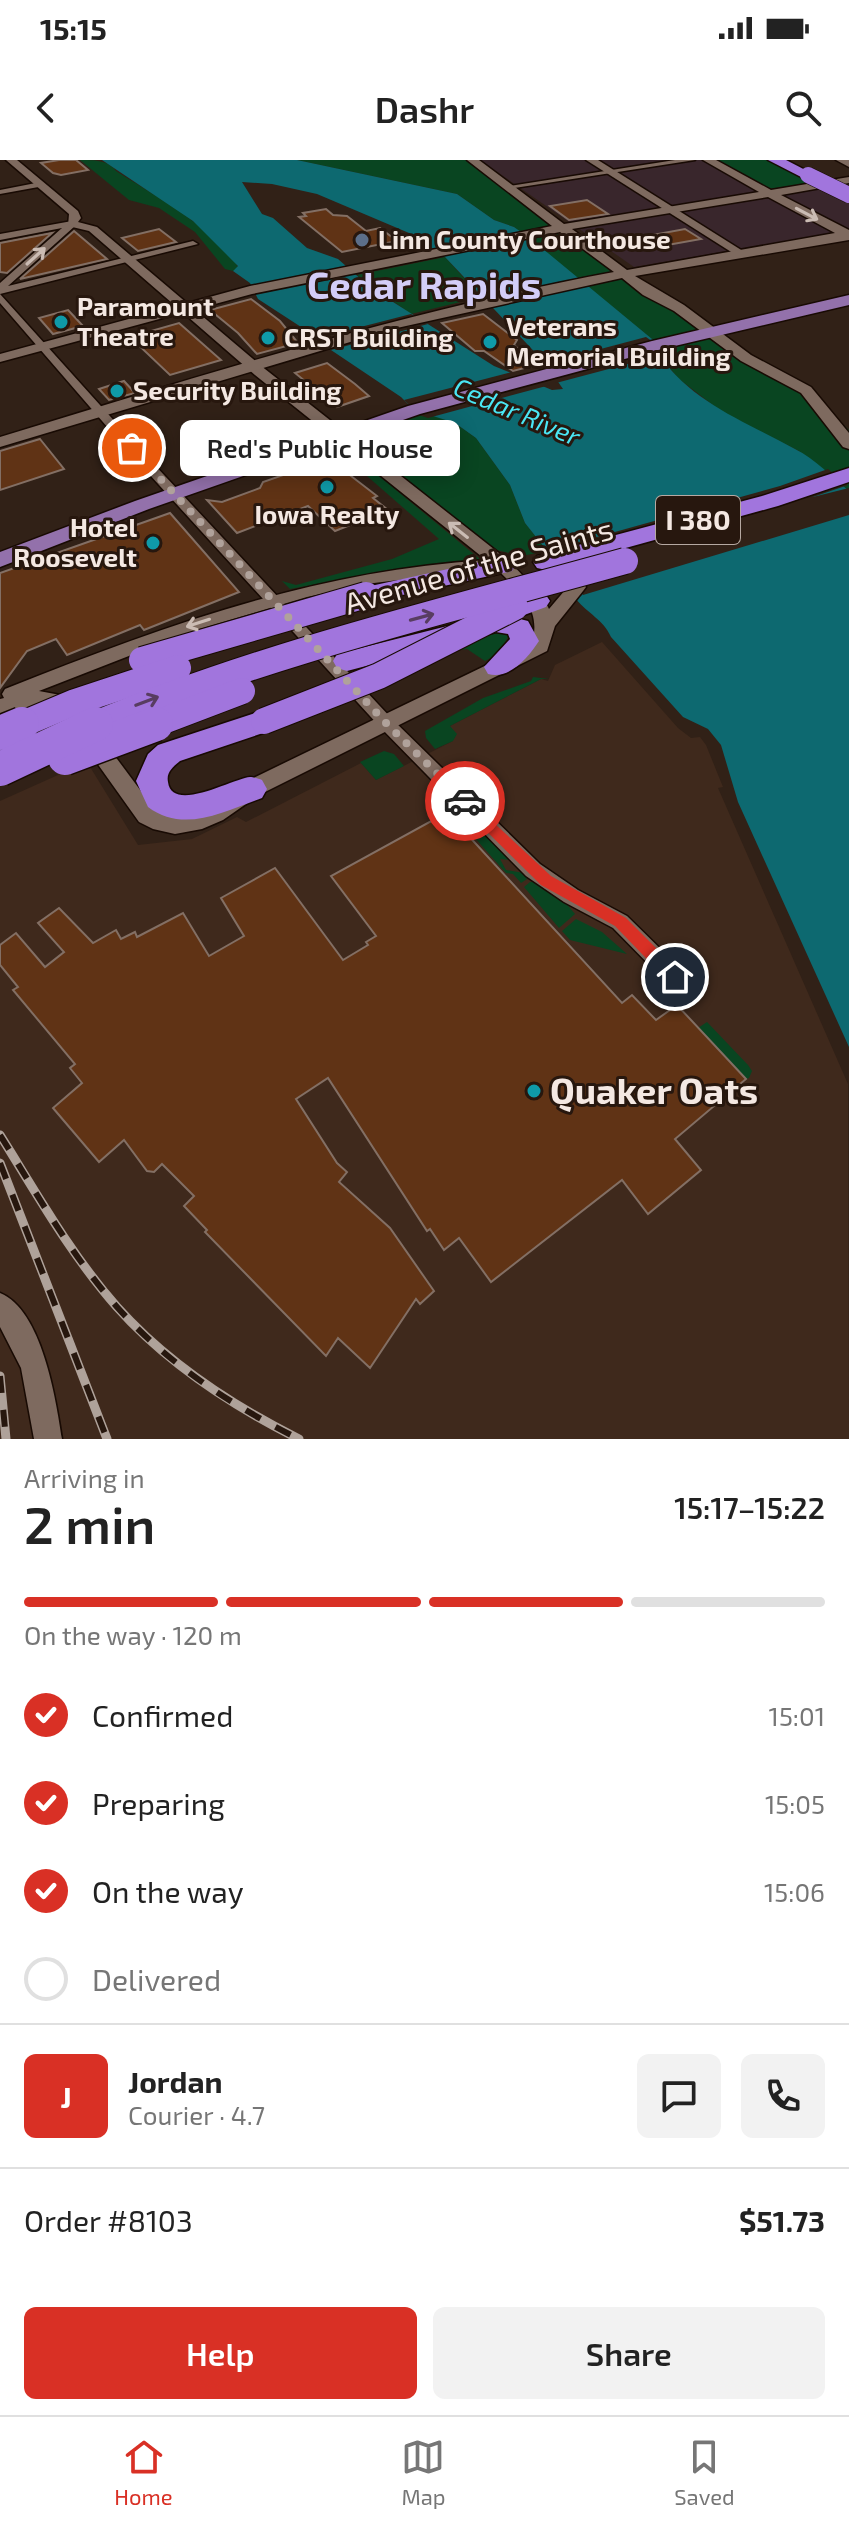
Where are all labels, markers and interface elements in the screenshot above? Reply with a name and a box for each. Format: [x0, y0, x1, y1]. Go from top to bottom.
text: 15:15 [40, 10, 107, 46]
icon: back [24, 86, 68, 130]
icon: search [781, 86, 825, 130]
text: Dashr [375, 87, 474, 130]
one-way arrow [795, 207, 819, 222]
place label: Linn County Courthouse [378, 223, 671, 255]
marker: Linn County Courthouse [353, 231, 371, 249]
one-way arrow [26, 247, 46, 265]
district label: Cedar Rapids [307, 261, 541, 307]
place label: Paramount Theatre [77, 290, 214, 351]
place label: Veterans Memorial Building [506, 310, 731, 371]
marker: Paramount Theatre [52, 313, 70, 331]
place label: CRST Building [284, 321, 453, 352]
marker: CRST Building [259, 329, 277, 347]
marker: Veterans Memorial Building [481, 333, 499, 351]
water label: Cedar River [450, 370, 586, 451]
place label: Security Building [133, 374, 341, 406]
marker: Security Building [108, 382, 126, 400]
pin [98, 414, 166, 482]
callout: Red's Public House [180, 420, 460, 476]
icon: bag [110, 426, 154, 470]
text: Red's Public House [207, 432, 433, 463]
marker: Iowa Realty [318, 478, 336, 496]
road number: I 380 [656, 496, 740, 544]
place label: Iowa Realty [255, 498, 400, 530]
street label: Avenue of the Saints [340, 509, 617, 621]
place label: Hotel Roosevelt [13, 511, 137, 572]
one-way arrow [448, 522, 469, 539]
marker: Hotel Roosevelt [144, 534, 162, 552]
one-way arrow [409, 609, 435, 624]
one-way arrow [186, 617, 211, 632]
one-way arrow [134, 693, 158, 707]
courier [425, 761, 505, 841]
icon: car [443, 779, 487, 823]
pin [641, 943, 709, 1011]
icon: home [653, 955, 697, 999]
place label: Quaker Oats [550, 1068, 758, 1112]
marker: Quaker Oats [525, 1082, 543, 1100]
text: Arriving in [24, 1462, 145, 1493]
text: 15:17–15:22 [674, 1489, 825, 1525]
text: 2 min [24, 1492, 155, 1554]
text: On the way · 120 m [24, 1619, 242, 1650]
icon: check [24, 1693, 68, 1737]
text: Confirmed [92, 1697, 233, 1733]
text: 15:01 [769, 1700, 825, 1731]
icon: check [24, 1781, 68, 1825]
text: Preparing [92, 1785, 225, 1821]
text: 15:05 [765, 1788, 825, 1819]
icon: check [24, 1869, 68, 1913]
text: On the way [92, 1873, 244, 1909]
text: 15:06 [764, 1876, 825, 1907]
text: Delivered [92, 1961, 221, 1997]
button: chat [637, 2054, 721, 2138]
button: phone [741, 2054, 825, 2138]
text: Jordan [128, 2063, 223, 2099]
text: J [60, 2078, 72, 2114]
text: Courier · 4.7 [128, 2099, 265, 2130]
text: Order #8103 [24, 2202, 193, 2238]
text: $51.73 [739, 2202, 825, 2238]
button: Help [24, 2307, 417, 2399]
button: Share [433, 2307, 825, 2399]
tab: Home [114, 2435, 173, 2509]
tab: Map [401, 2435, 446, 2509]
tab: Saved [674, 2435, 735, 2509]

